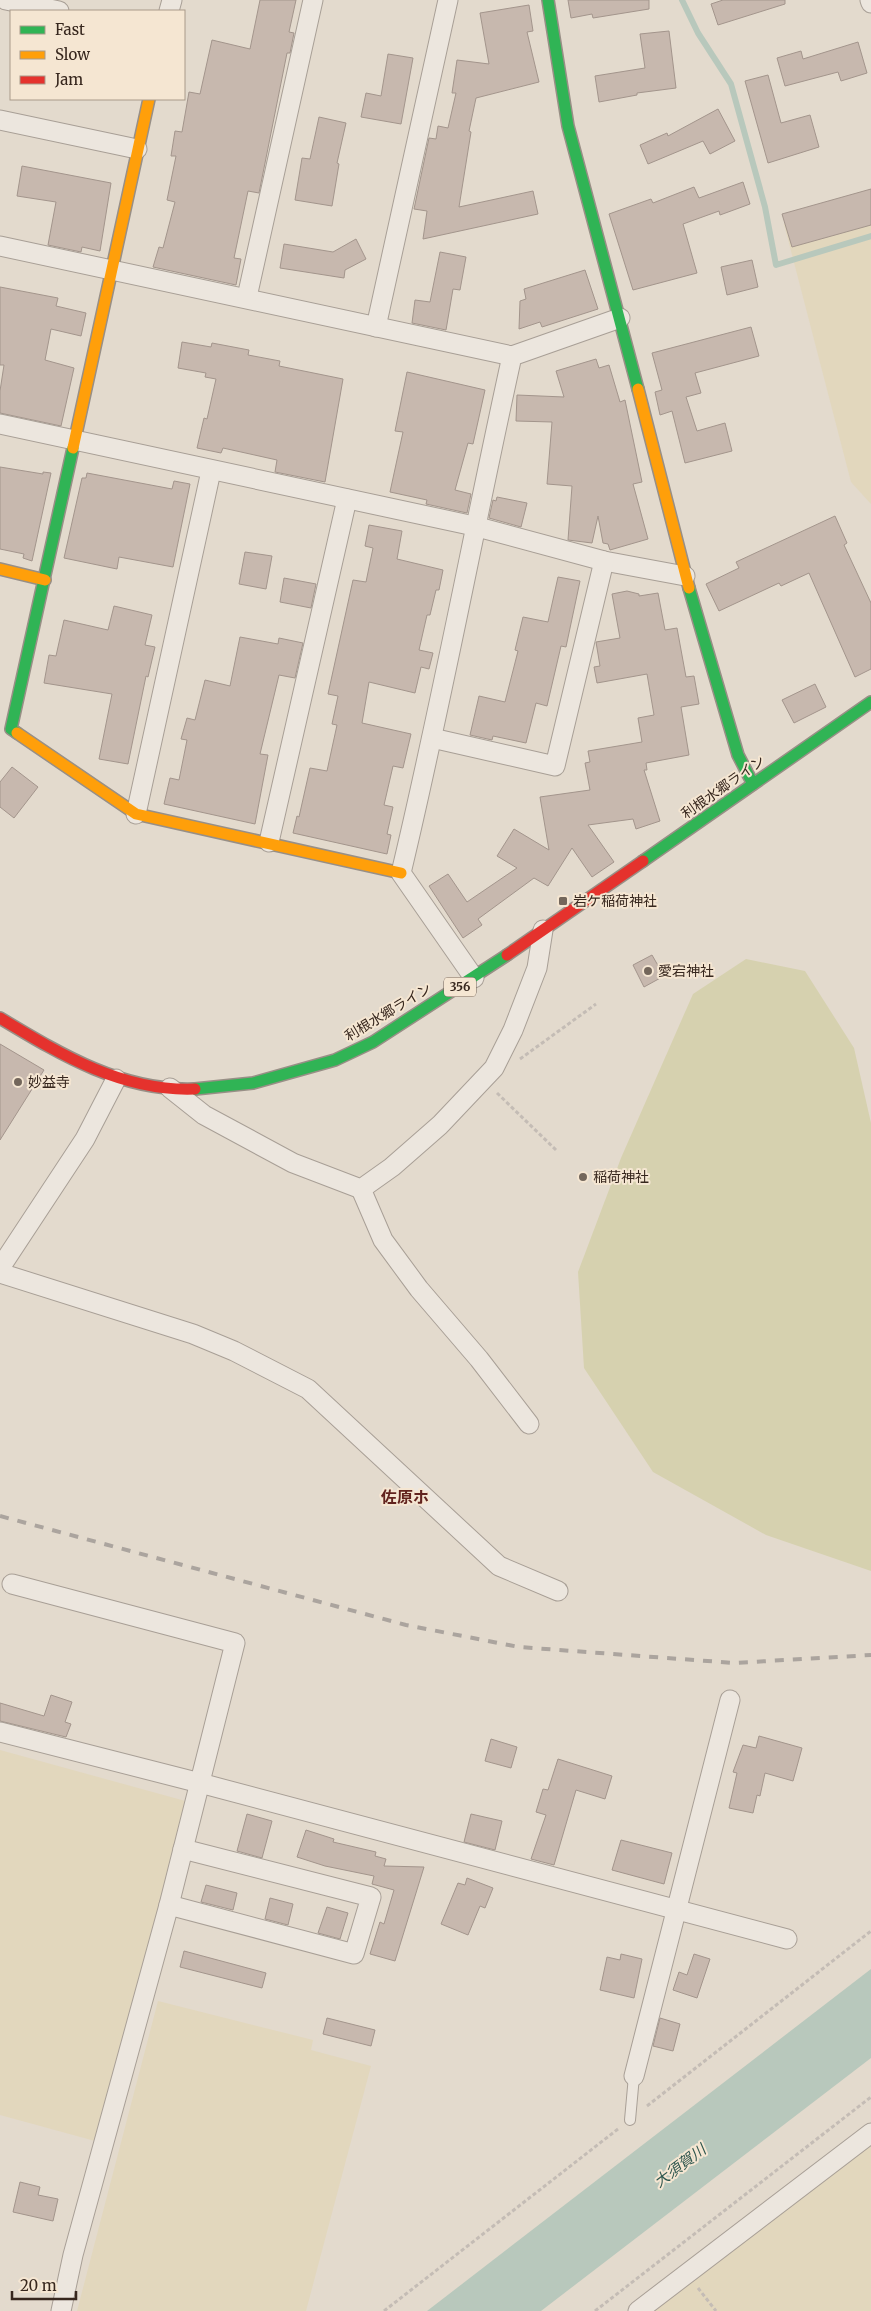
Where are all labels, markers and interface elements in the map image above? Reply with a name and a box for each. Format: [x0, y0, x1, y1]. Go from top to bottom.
legend [10, 10, 185, 100]
text: Fast [55, 20, 85, 39]
text: Slow [55, 45, 90, 64]
text: Jam [54, 70, 83, 89]
street label: 利根水郷ライン [678, 752, 768, 822]
place label: 岩ケ稲荷神社 [573, 892, 657, 910]
marker: 岩ケ稲荷神社 [557, 895, 569, 907]
place label: 愛宕神社 [658, 962, 714, 980]
marker: 愛宕神社 [642, 965, 654, 977]
road number: 356 [444, 978, 476, 996]
street label: 利根水郷ライン [341, 979, 435, 1045]
place label: 妙益寺 [28, 1073, 70, 1091]
marker: 妙益寺 [12, 1076, 24, 1088]
place label: 稲荷神社 [593, 1168, 649, 1186]
marker: 稲荷神社 [577, 1171, 589, 1183]
district label: 佐原ホ [380, 1487, 429, 1507]
water label: 大須賀川 [650, 2139, 711, 2191]
scale bar [12, 2268, 76, 2300]
text: 20 m [20, 2276, 57, 2295]

